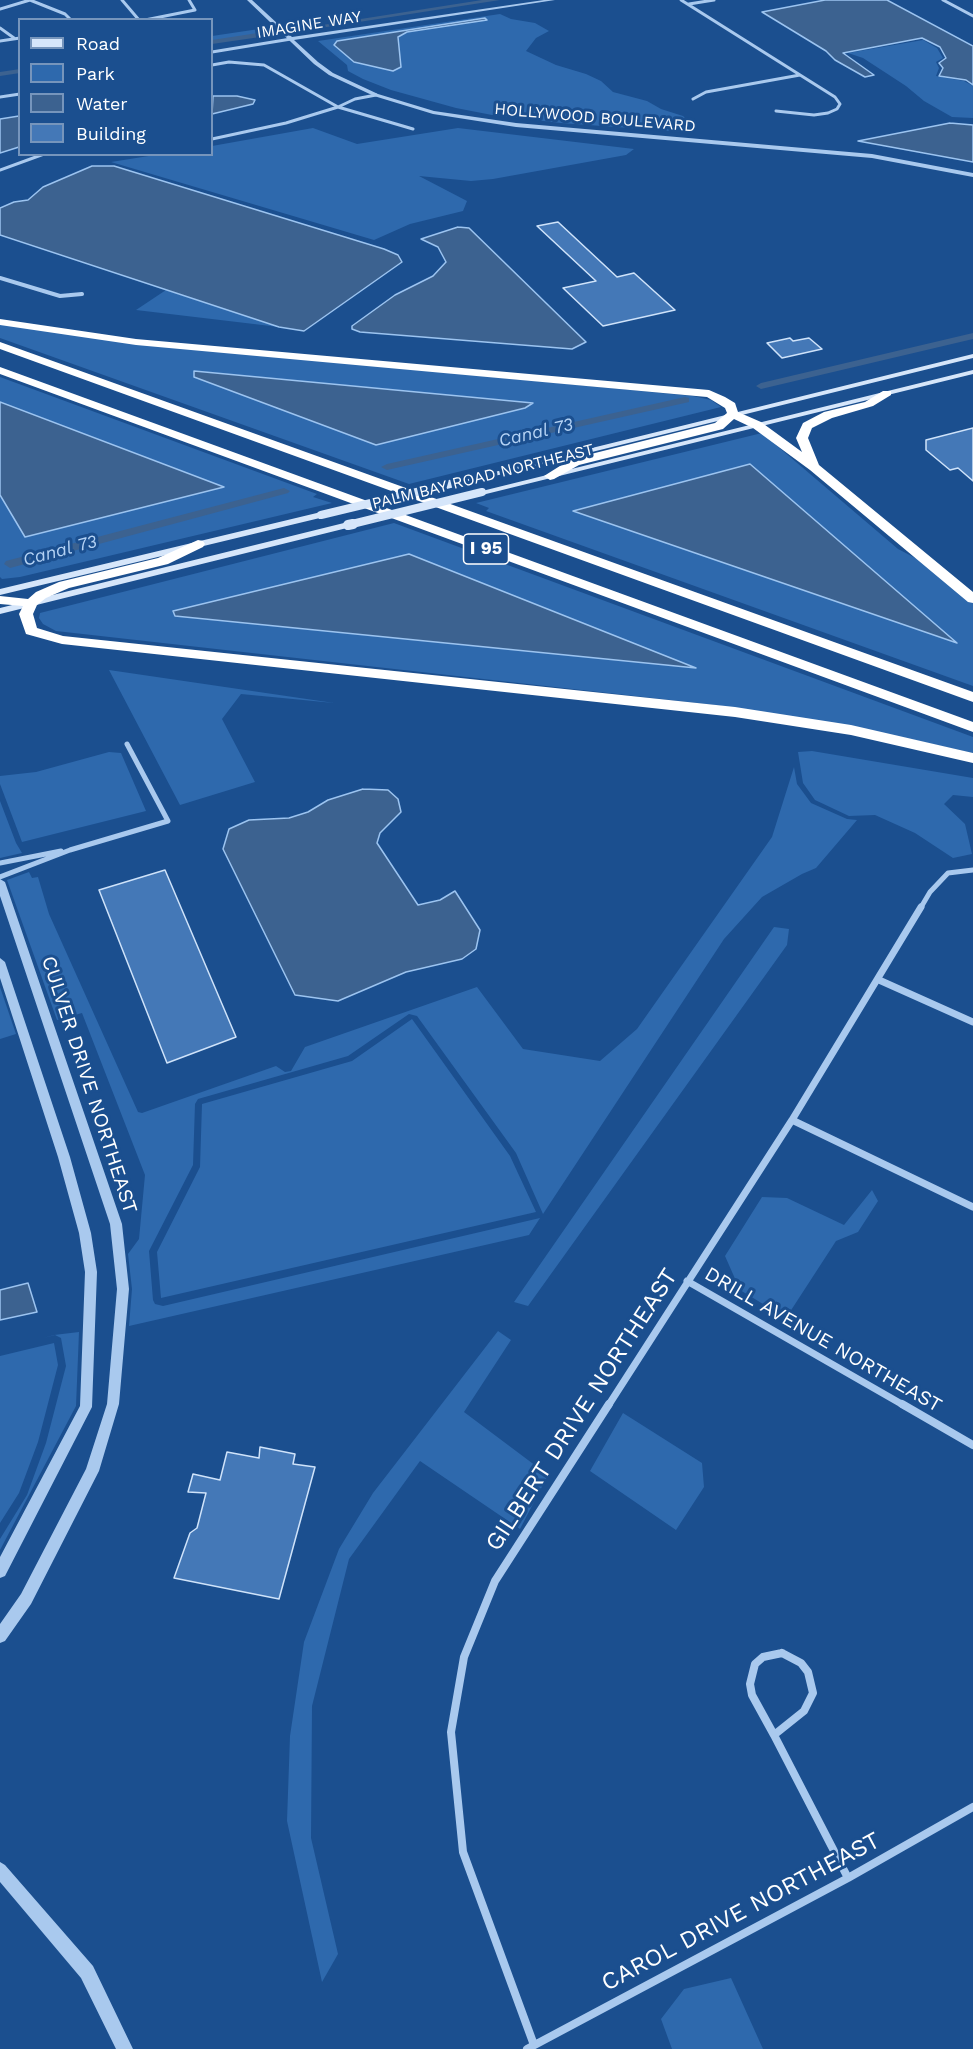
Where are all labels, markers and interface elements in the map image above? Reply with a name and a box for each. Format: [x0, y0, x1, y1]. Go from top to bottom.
street label: IMAGINE WAY [255, 7, 363, 43]
legend [18, 18, 213, 156]
text: Road [76, 33, 120, 54]
text: Park [76, 63, 115, 84]
text: Water [76, 93, 128, 114]
street label: HOLLYWOOD BOULEVARD [494, 100, 696, 136]
text: Building [76, 123, 146, 144]
water label: Canal 73 [497, 414, 575, 452]
street label: PALM BAY ROAD NORTHEAST [370, 440, 596, 514]
water label: Canal 73 [21, 531, 99, 571]
road number: I 95 [464, 534, 508, 564]
street label: CULVER DRIVE NORTHEAST [36, 953, 142, 1217]
street label: DRILL AVENUE NORTHEAST [700, 1262, 946, 1418]
street label: GILBERT DRIVE NORTHEAST [480, 1263, 684, 1557]
street label: CAROL DRIVE NORTHEAST [597, 1826, 885, 1998]

